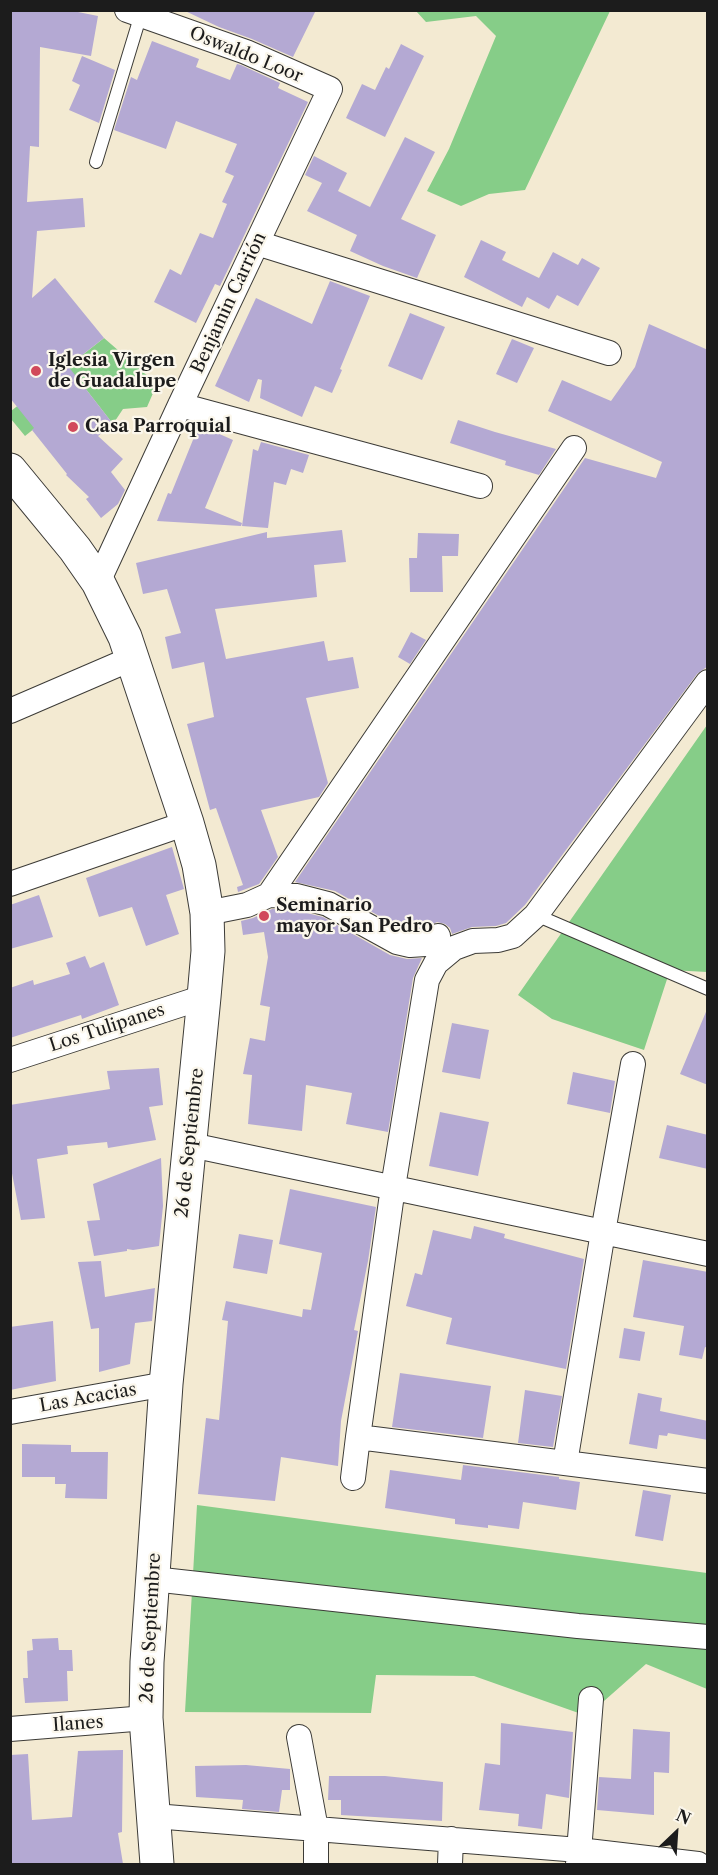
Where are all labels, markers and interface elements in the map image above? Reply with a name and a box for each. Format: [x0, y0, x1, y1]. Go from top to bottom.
street label: Oswaldo Loor [186, 22, 306, 88]
street label: Benjamin Carrión [187, 229, 271, 377]
place label: Iglesia Virgen de Guadalupe [48, 350, 176, 392]
marker: Iglesia Virgen de Guadalupe [29, 364, 43, 378]
place label: Casa Parroquial [85, 416, 231, 438]
marker: Casa Parroquial [66, 420, 80, 434]
place label: Seminario mayor San Pedro [276, 895, 433, 938]
marker: Seminario mayor San Pedro [257, 909, 271, 923]
street label: Los Tulipanes [47, 999, 167, 1057]
street label: 26 de Septiembre [171, 1067, 209, 1219]
street label: Las Acacias [38, 1379, 138, 1417]
street label: 26 de Septiembre [136, 1552, 166, 1704]
street label: Ilanes [52, 1711, 104, 1737]
north arrow [646, 1803, 706, 1863]
text: N [673, 1805, 694, 1829]

